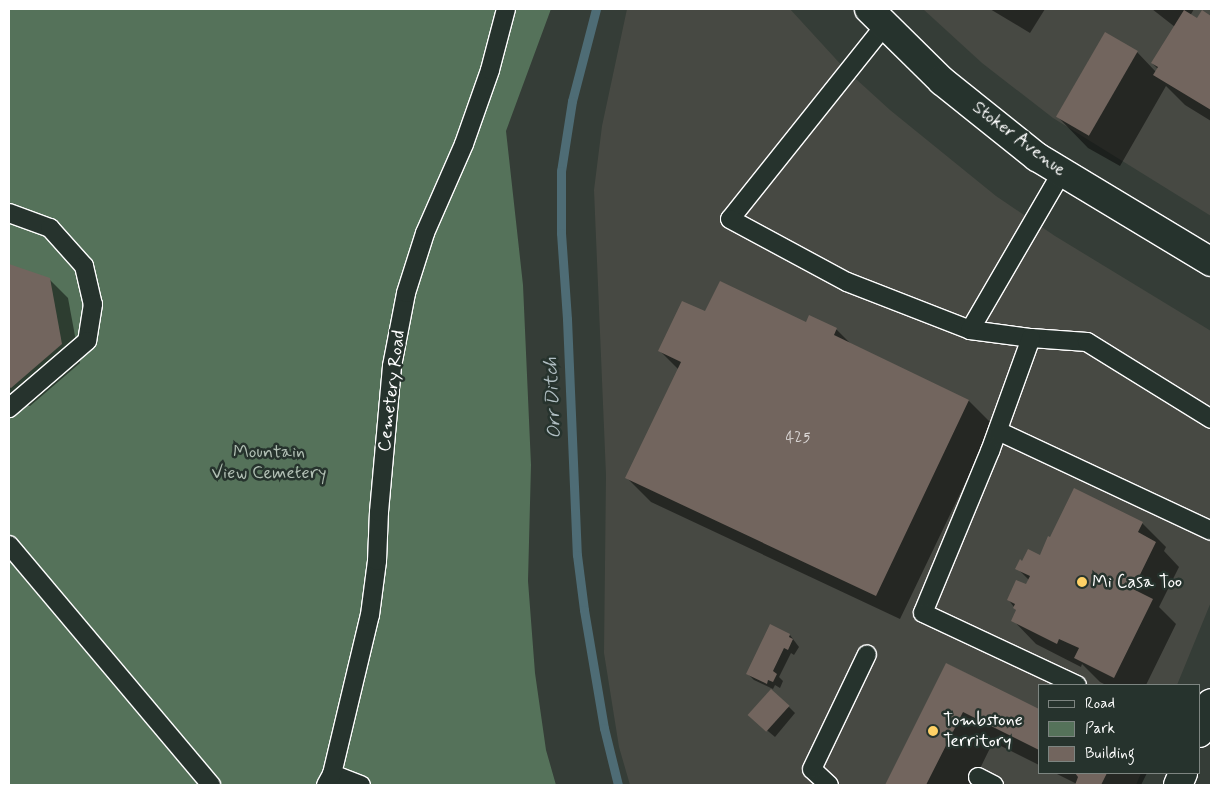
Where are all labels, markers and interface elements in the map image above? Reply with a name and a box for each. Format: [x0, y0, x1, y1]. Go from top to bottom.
street label: Stoker Avenue [969, 97, 1069, 181]
street label: Cemetery Road [374, 330, 410, 452]
water label: Orr Ditch [540, 359, 566, 437]
house number: 425 [786, 430, 810, 448]
park label: Mountain View Cemetery [209, 442, 329, 484]
place label: Mi Casa Too [1092, 571, 1184, 593]
marker: Mi Casa Too [1076, 576, 1088, 588]
legend [1038, 684, 1200, 774]
text: Road [1085, 694, 1115, 714]
place label: Tombstone Territory [943, 710, 1023, 752]
text: Park [1085, 719, 1115, 739]
marker: Tombstone Territory [927, 725, 939, 737]
text: Building [1085, 744, 1135, 764]

